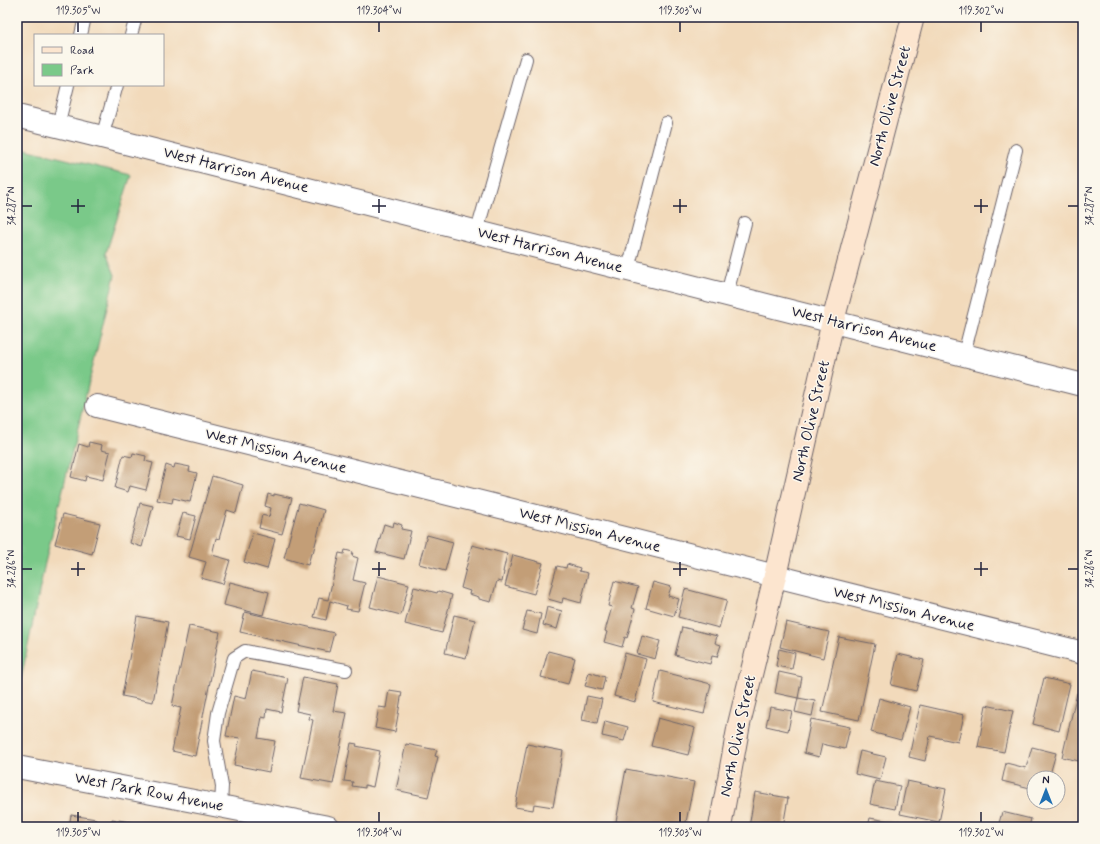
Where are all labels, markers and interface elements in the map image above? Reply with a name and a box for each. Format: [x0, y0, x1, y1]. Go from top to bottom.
text: 119.305°W [56, 4, 100, 18]
text: 119.304°W [357, 4, 401, 18]
text: 119.303°W [658, 4, 702, 18]
text: 119.302°W [958, 4, 1004, 18]
legend [34, 34, 164, 86]
text: Road [70, 43, 94, 59]
street label: North Olive Street [864, 43, 916, 169]
text: Park [70, 63, 94, 79]
street label: West Harrison Avenue [161, 142, 311, 198]
text: 34.287°N [5, 186, 19, 225]
text: 34.287°N [1083, 186, 1097, 225]
street label: West Harrison Avenue [475, 222, 625, 278]
street label: West Harrison Avenue [789, 301, 939, 357]
street label: North Olive Street [787, 358, 835, 484]
street label: West Mission Avenue [203, 423, 349, 479]
street label: West Mission Avenue [517, 502, 663, 558]
text: 34.286°N [5, 550, 19, 588]
text: 34.286°N [1083, 550, 1097, 588]
street label: West Mission Avenue [831, 581, 977, 637]
street label: North Olive Street [715, 673, 761, 799]
street label: West Park Row Avenue [73, 767, 225, 817]
north arrow [1026, 770, 1066, 810]
text: N [1042, 774, 1050, 788]
text: 119.305°W [56, 826, 100, 840]
text: 119.304°W [357, 826, 401, 840]
text: 119.303°W [658, 826, 702, 840]
text: 119.302°W [958, 826, 1004, 840]

